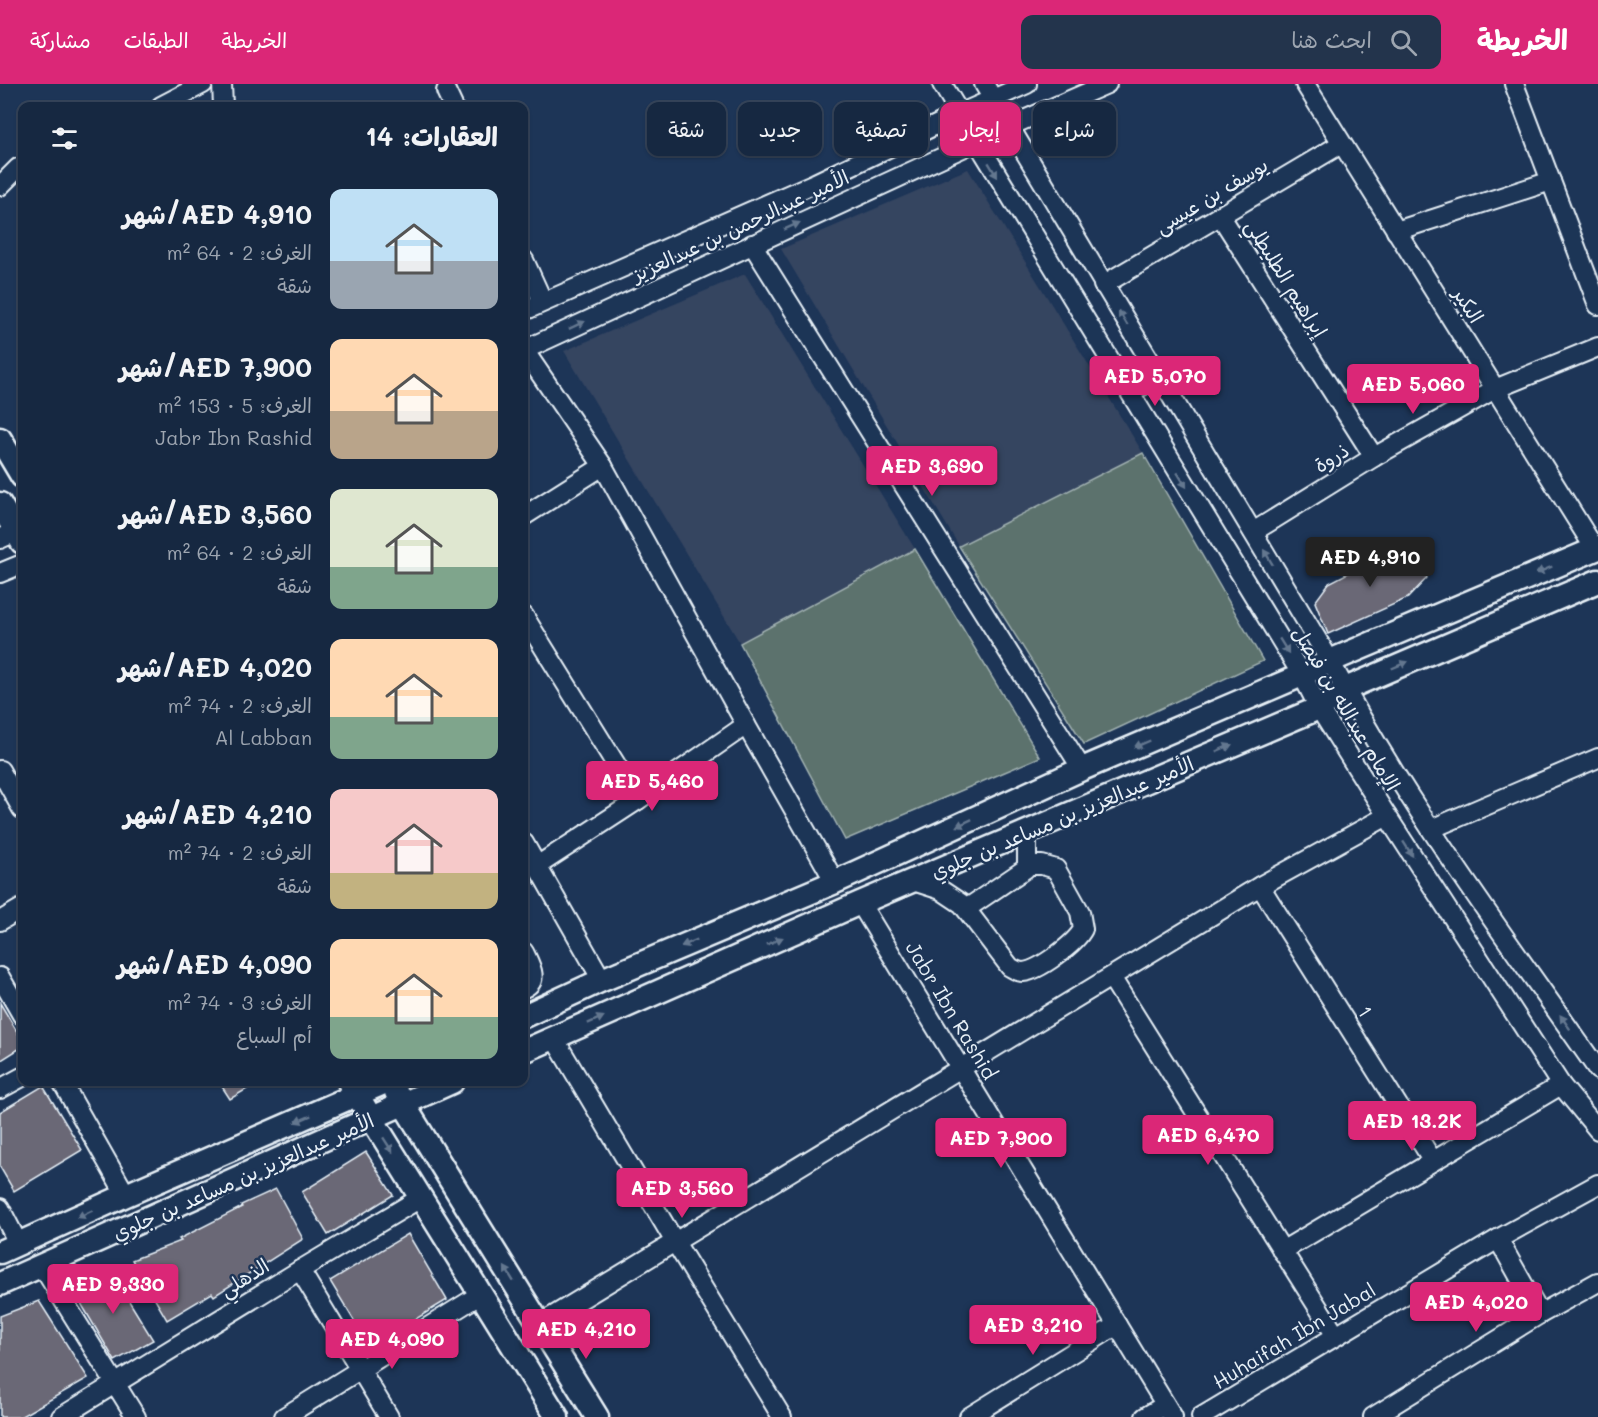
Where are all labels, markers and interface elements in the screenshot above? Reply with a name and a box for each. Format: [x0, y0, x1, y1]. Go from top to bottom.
search box [1021, 15, 1441, 69]
text: الخريطة [1477, 21, 1568, 57]
text: ابحث هنا [1291, 25, 1372, 54]
text: مشاركة [30, 26, 91, 53]
text: الطبقات [124, 26, 189, 53]
text: الخريطة [222, 26, 287, 53]
icon: search [1387, 26, 1420, 59]
chip: شقة [647, 102, 726, 156]
chip: جديد [738, 102, 822, 156]
chip: تصفية [834, 102, 928, 156]
chip: إيجار [940, 102, 1021, 156]
chip: شراء [1033, 102, 1116, 156]
text: العقارات: 14 [365, 119, 498, 153]
icon: filters [48, 122, 81, 155]
street label: يوسف بن عيسى [1150, 151, 1273, 240]
one-way arrow [988, 162, 999, 178]
street label: الأمير عبدالرحمن بن عبدالعزيز [625, 163, 853, 288]
text: AED 4,910/شهر [123, 197, 312, 231]
icon: home [378, 213, 450, 285]
street label: إبراهيم الطليطلي [1235, 214, 1334, 345]
one-way arrow [783, 221, 801, 230]
text: الغرف: 2 · 64 m² [167, 239, 312, 265]
text: شقة [277, 272, 312, 298]
street label: البكير [1447, 281, 1490, 328]
one-way arrow [1118, 310, 1129, 326]
one-way arrow [568, 320, 586, 330]
text: AED 7,900/شهر [119, 350, 312, 384]
pin: AED 5,070 [1086, 356, 1224, 407]
text: AED 5,070 [1104, 362, 1206, 388]
icon: home [378, 363, 450, 435]
pin: AED 5,060 [1344, 364, 1482, 415]
text: AED 5,060 [1361, 370, 1465, 396]
text: الغرف: 5 · 153 m² [158, 392, 312, 418]
text: Jabr Ibn Rashid [155, 424, 312, 450]
street label: ذروة [1309, 436, 1353, 478]
pin: AED 3,690 [863, 446, 1001, 497]
text: AED 3,690 [880, 452, 984, 478]
one-way arrow [1177, 472, 1188, 488]
text: AED 3,560/شهر [120, 497, 312, 531]
icon: home [378, 513, 450, 585]
pin: AED 4,910 [1301, 537, 1439, 588]
text: الغرف: 2 · 64 m² [167, 539, 312, 565]
text: AED 4,910 [1320, 543, 1420, 569]
one-way arrow [1262, 549, 1273, 565]
one-way arrow [1535, 566, 1553, 576]
text: شقة [277, 572, 312, 598]
street label: الإمام عبدالله بن فيصل [1285, 621, 1407, 797]
one-way arrow [1279, 638, 1290, 654]
text: AED 4,020/شهر [118, 650, 312, 684]
one-way arrow [1391, 660, 1409, 670]
icon: home [378, 663, 450, 735]
text: الغرف: 2 · 74 m² [168, 692, 312, 718]
text: Al Labban [215, 724, 312, 750]
one-way arrow [1134, 739, 1151, 748]
one-way arrow [1215, 743, 1233, 752]
street label: الأمير عبدالعزيز بن مساعد بن جلوي [926, 750, 1199, 887]
pin: AED 5,460 [583, 761, 721, 812]
text: AED 5,460 [600, 767, 704, 793]
text: AED 4,210/شهر [124, 797, 312, 831]
icon: home [378, 813, 450, 885]
one-way arrow [956, 819, 973, 828]
text: الغرف: 2 · 74 m² [168, 839, 312, 865]
one-way arrow [1402, 840, 1413, 857]
text: شقة [277, 872, 312, 898]
one-way arrow [766, 936, 784, 946]
street label: Jabr Ibn Rashid [901, 936, 1003, 1084]
one-way arrow [680, 938, 698, 948]
text: AED 4,090/شهر [117, 947, 312, 981]
icon: home [378, 963, 450, 1035]
text: الغرف: 3 · 74 m² [167, 989, 312, 1015]
street label: 1 [1353, 1000, 1379, 1022]
one-way arrow [1559, 1014, 1571, 1030]
one-way arrow [588, 1015, 606, 1025]
text: أم السباع [236, 1022, 312, 1048]
pin: AED 13.2K [1343, 1101, 1481, 1152]
street label: الأمير عبدالعزيز بن مساعد بن جلوي [108, 1106, 379, 1248]
text: AED 13.2K [1362, 1107, 1462, 1133]
one-way arrow [293, 1114, 311, 1124]
pin: AED 6,470 [1139, 1115, 1277, 1166]
pin: AED 7,900 [932, 1118, 1070, 1169]
text: AED 6,470 [1156, 1121, 1260, 1147]
text: AED 7,900 [949, 1124, 1053, 1150]
one-way arrow [383, 1137, 394, 1153]
pin: AED 3,560 [613, 1168, 751, 1219]
text: AED 3,560 [630, 1174, 734, 1200]
one-way arrow [77, 1209, 94, 1218]
street label: الذهلي [214, 1252, 277, 1307]
pin: AED 9,330 [44, 1264, 182, 1315]
one-way arrow [504, 1266, 515, 1282]
text: AED 9,330 [61, 1270, 165, 1296]
street label: Huhaifah Ibn Jabal [1208, 1276, 1380, 1394]
pin: AED 4,020 [1407, 1282, 1545, 1333]
text: AED 4,020 [1424, 1288, 1528, 1314]
pin: AED 3,210 [964, 1305, 1102, 1356]
pin: AED 4,210 [517, 1309, 655, 1360]
text: AED 3,210 [983, 1311, 1083, 1337]
text: AED 4,210 [536, 1315, 636, 1341]
pin: AED 4,090 [323, 1319, 461, 1370]
text: AED 4,090 [340, 1325, 444, 1351]

